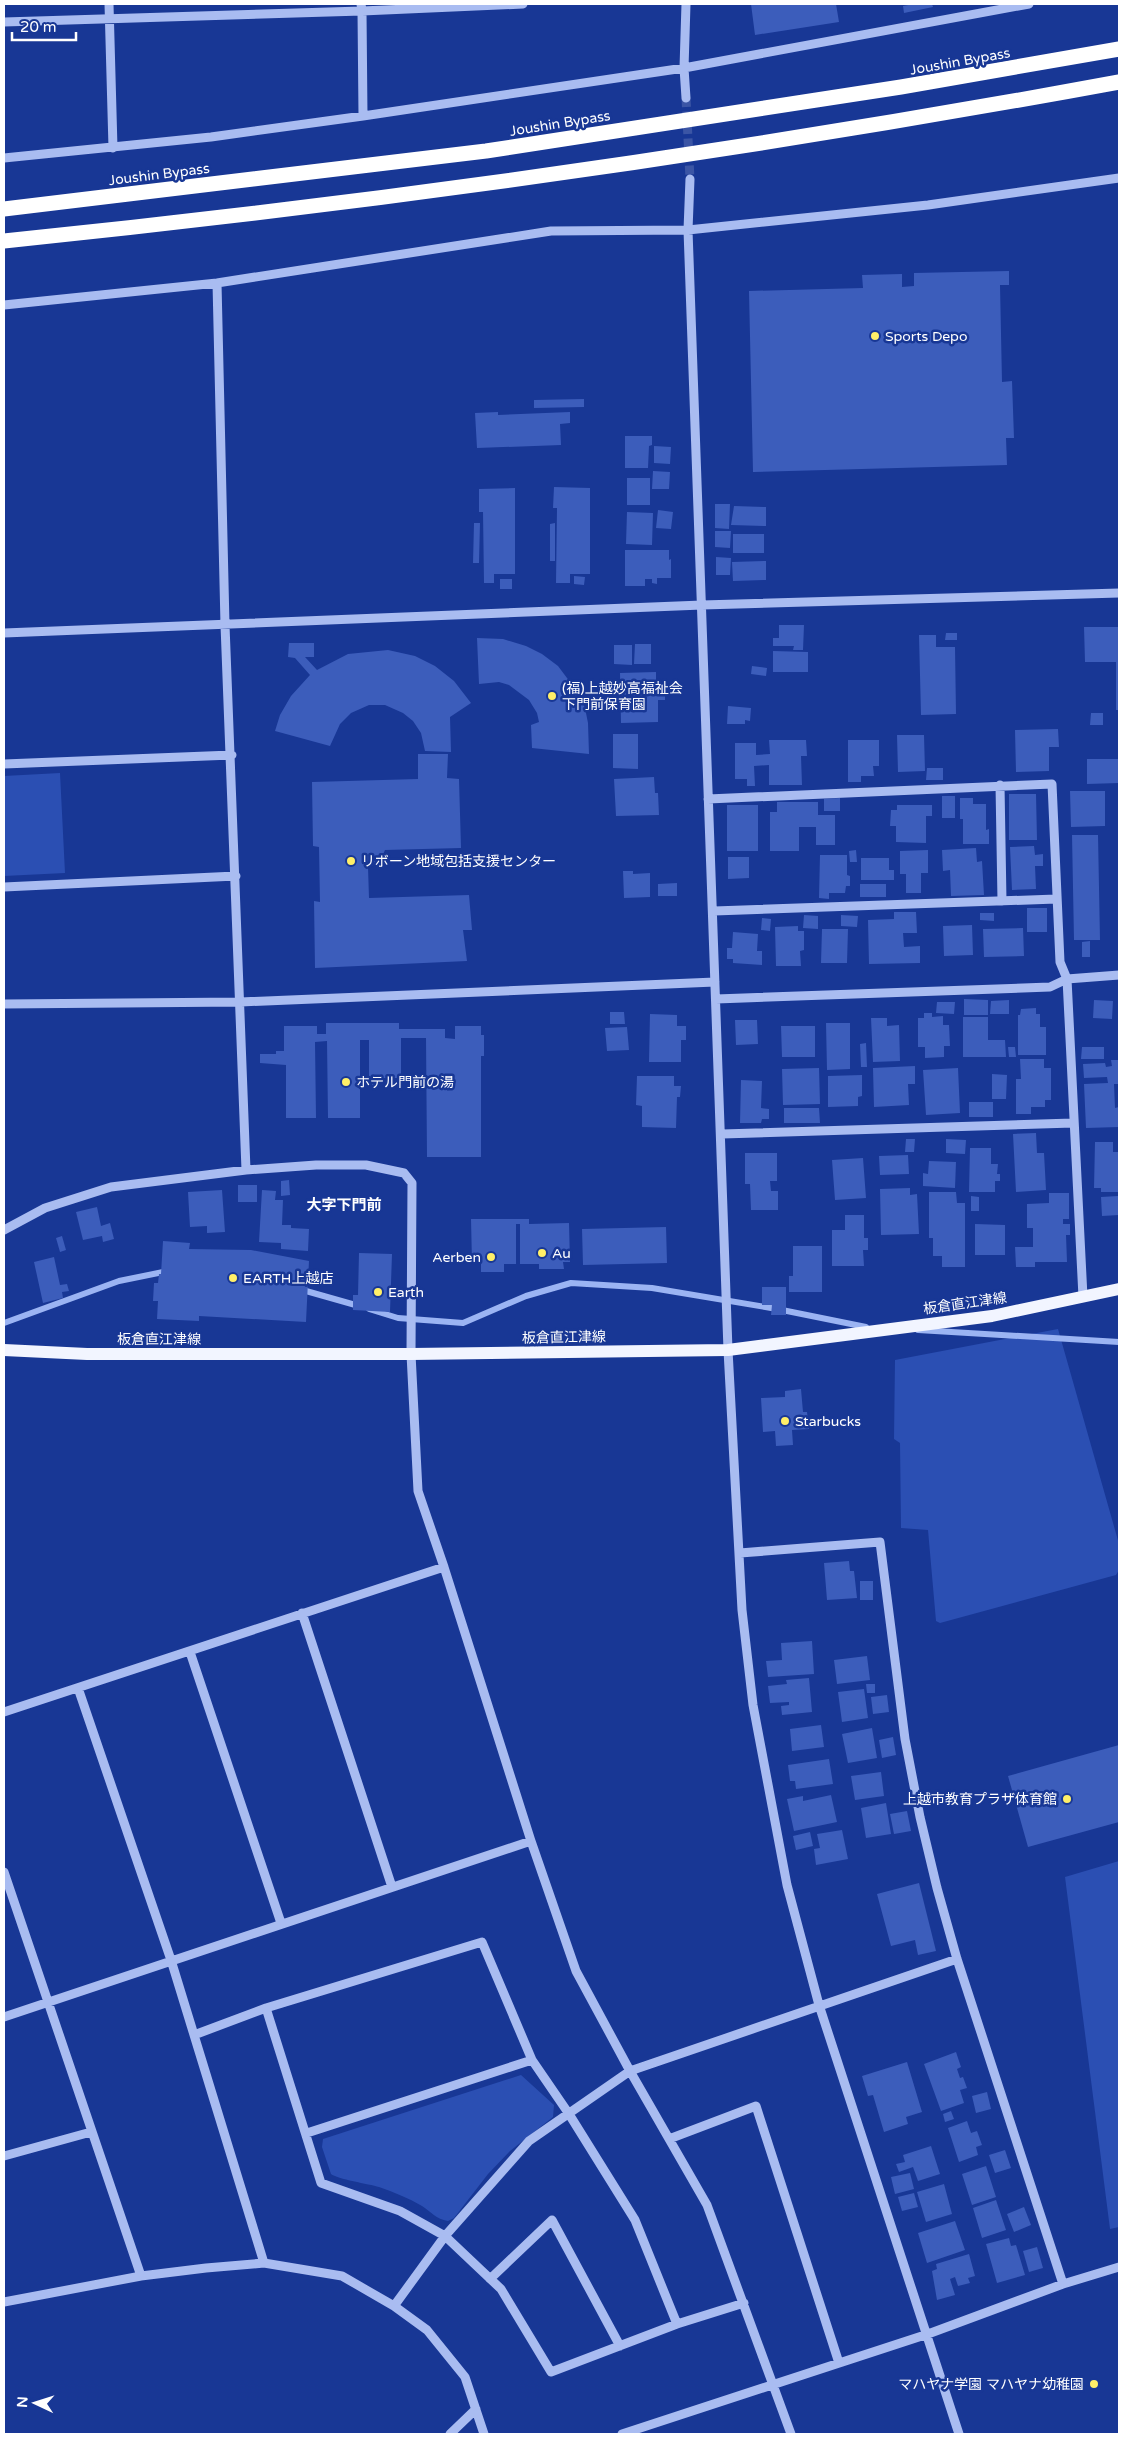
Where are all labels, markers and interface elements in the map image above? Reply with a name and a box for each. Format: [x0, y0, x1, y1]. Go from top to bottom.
scale bar [12, 10, 76, 42]
text: 20 m [20, 18, 57, 36]
street label: Joushin Bypass [909, 44, 1012, 79]
street label: Joushin Bypass [509, 107, 612, 140]
street label: Joushin Bypass [108, 160, 211, 189]
place label: Sports Depo [885, 328, 967, 345]
marker: Sports Depo [869, 330, 881, 342]
place label: (福)上越妙高福祉会 下門前保育園 [562, 680, 683, 713]
marker: (福)上越妙高福祉会 下門前保育園 [546, 690, 558, 702]
place label: リボーン地域包括支援センター [361, 853, 556, 870]
marker: リボーン地域包括支援センター [345, 855, 357, 867]
place label: ホテル門前の湯 [356, 1074, 454, 1091]
marker: ホテル門前の湯 [340, 1076, 352, 1088]
district label: 大字下門前 [306, 1196, 382, 1214]
place label: Au [552, 1245, 571, 1262]
marker: Au [536, 1247, 548, 1259]
place label: Aerben [432, 1249, 481, 1266]
marker: Aerben [485, 1251, 497, 1263]
place label: EARTH上越店 [243, 1270, 333, 1287]
marker: EARTH上越店 [227, 1272, 239, 1284]
place label: Earth [388, 1284, 424, 1301]
marker: Earth [372, 1286, 384, 1298]
street label: 板倉直江津線 [922, 1289, 1008, 1318]
street label: 板倉直江津線 [522, 1328, 606, 1347]
street label: 板倉直江津線 [117, 1331, 201, 1348]
place label: Starbucks [795, 1413, 861, 1430]
marker: Starbucks [779, 1415, 791, 1427]
place label: 上越市教育プラザ体育館 [903, 1791, 1057, 1808]
marker: 上越市教育プラザ体育館 [1061, 1793, 1073, 1805]
place label: マハヤナ学園 マハヤナ幼稚園 [898, 2376, 1084, 2393]
north arrow [10, 2378, 60, 2428]
marker: マハヤナ学園 マハヤナ幼稚園 [1088, 2378, 1100, 2390]
text: N [14, 2396, 31, 2408]

